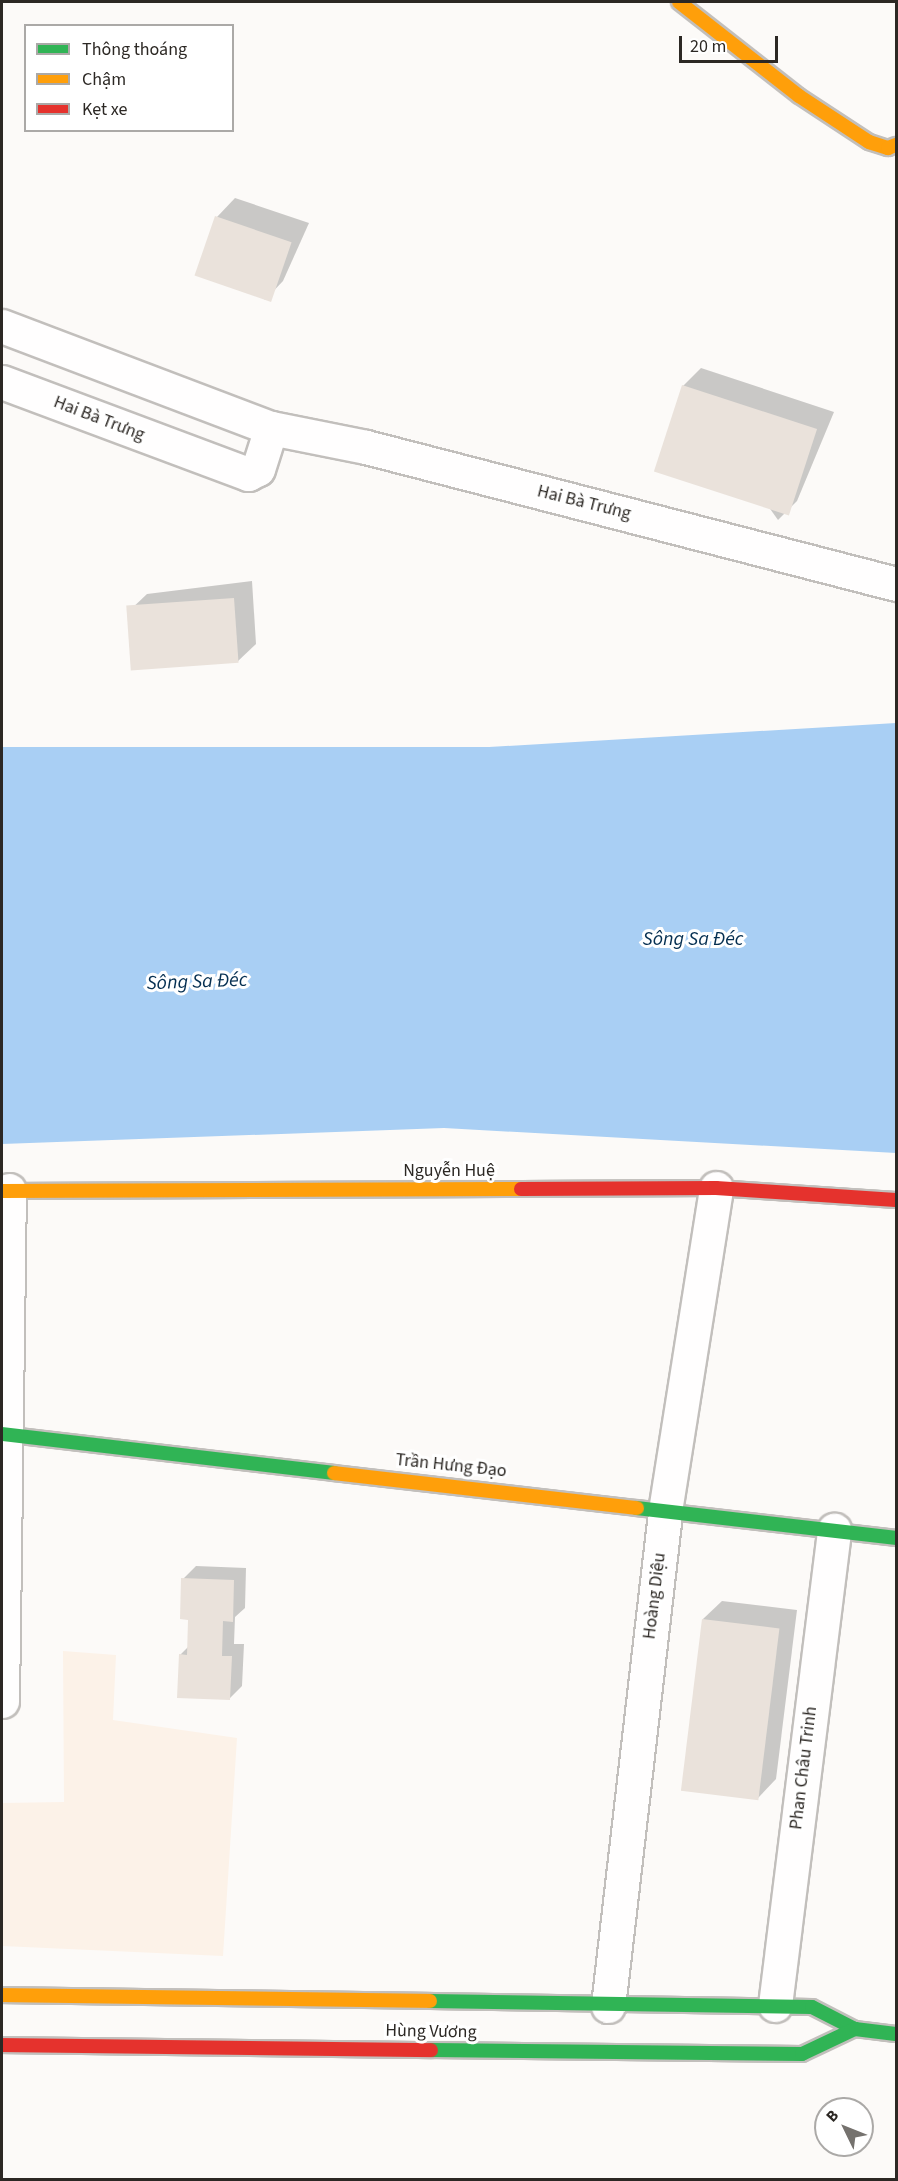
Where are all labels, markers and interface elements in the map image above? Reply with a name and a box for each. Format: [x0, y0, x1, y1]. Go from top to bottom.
legend [24, 24, 234, 132]
scale bar [682, 24, 781, 62]
text: 20 m [690, 34, 726, 59]
text: Thông thoáng [82, 37, 187, 62]
text: Chậm [82, 67, 126, 92]
text: Kẹt xe [82, 97, 127, 122]
street label: Hai Bà Trưng [50, 392, 148, 446]
street label: Hai Bà Trưng [535, 481, 633, 525]
water label: Sông Sa Đéc [643, 927, 743, 951]
water label: Sông Sa Đéc [146, 968, 248, 996]
street label: Nguyễn Huệ [403, 1160, 495, 1182]
street label: Trần Hưng Đạo [394, 1449, 508, 1483]
street label: Hoàng Diệu [639, 1551, 671, 1641]
street label: Phan Châu Trinh [786, 1705, 822, 1831]
street label: Hùng Vương [385, 2020, 477, 2044]
north arrow [814, 2097, 874, 2157]
text: B [821, 2105, 844, 2127]

